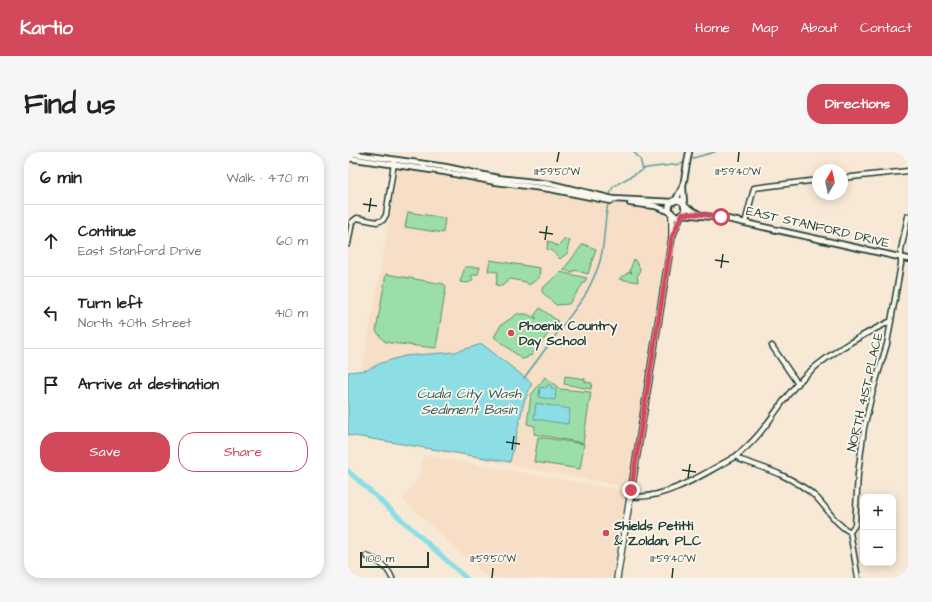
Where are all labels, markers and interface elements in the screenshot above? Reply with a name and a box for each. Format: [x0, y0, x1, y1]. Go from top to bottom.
text: Kartio [20, 15, 73, 42]
text: Home [695, 18, 730, 38]
text: Map [752, 18, 778, 38]
text: About [800, 18, 838, 38]
text: Contact [860, 18, 912, 38]
button: Directions [807, 84, 908, 124]
text: Find us [24, 85, 115, 124]
north arrow [812, 164, 848, 200]
text: 111°59'50"W [534, 165, 580, 179]
text: 111°59'40"W [715, 165, 761, 179]
text: 6 min [40, 166, 82, 190]
text: Walk · 470 m [227, 169, 308, 187]
street label: EAST STANFORD DRIVE [744, 202, 892, 252]
route start [712, 208, 730, 226]
text: Continue [78, 221, 136, 242]
icon: ahead [40, 230, 62, 252]
text: 60 m [276, 232, 308, 250]
text: East Stanford Drive [78, 242, 201, 260]
text: Turn left [78, 293, 142, 314]
icon: left [40, 302, 62, 324]
text: 410 m [274, 304, 308, 322]
text: North 40th Street [78, 314, 192, 332]
place label: Phoenix Country Day School [519, 317, 618, 351]
marker: Phoenix Country Day School [506, 328, 516, 338]
street label: NORTH 41ST PLACE [843, 330, 888, 453]
icon: arrive [40, 374, 62, 396]
text: Arrive at destination [78, 374, 219, 395]
water label: Cudia City Wash Sediment Basin [417, 384, 522, 420]
button: Save [40, 432, 170, 472]
button: Share [178, 432, 308, 472]
route end [622, 481, 640, 499]
map controls [860, 494, 896, 566]
button: + [860, 494, 896, 530]
place label: Shields Petitti & Zoldan, PLC [613, 517, 702, 550]
marker: Shields Petitti & Zoldan, PLC [601, 528, 611, 538]
button: − [860, 530, 896, 566]
scale bar [360, 550, 429, 569]
text: 100 m [366, 551, 394, 566]
text: 111°59'50"W [470, 552, 516, 566]
text: 111°59'40"W [650, 552, 696, 566]

